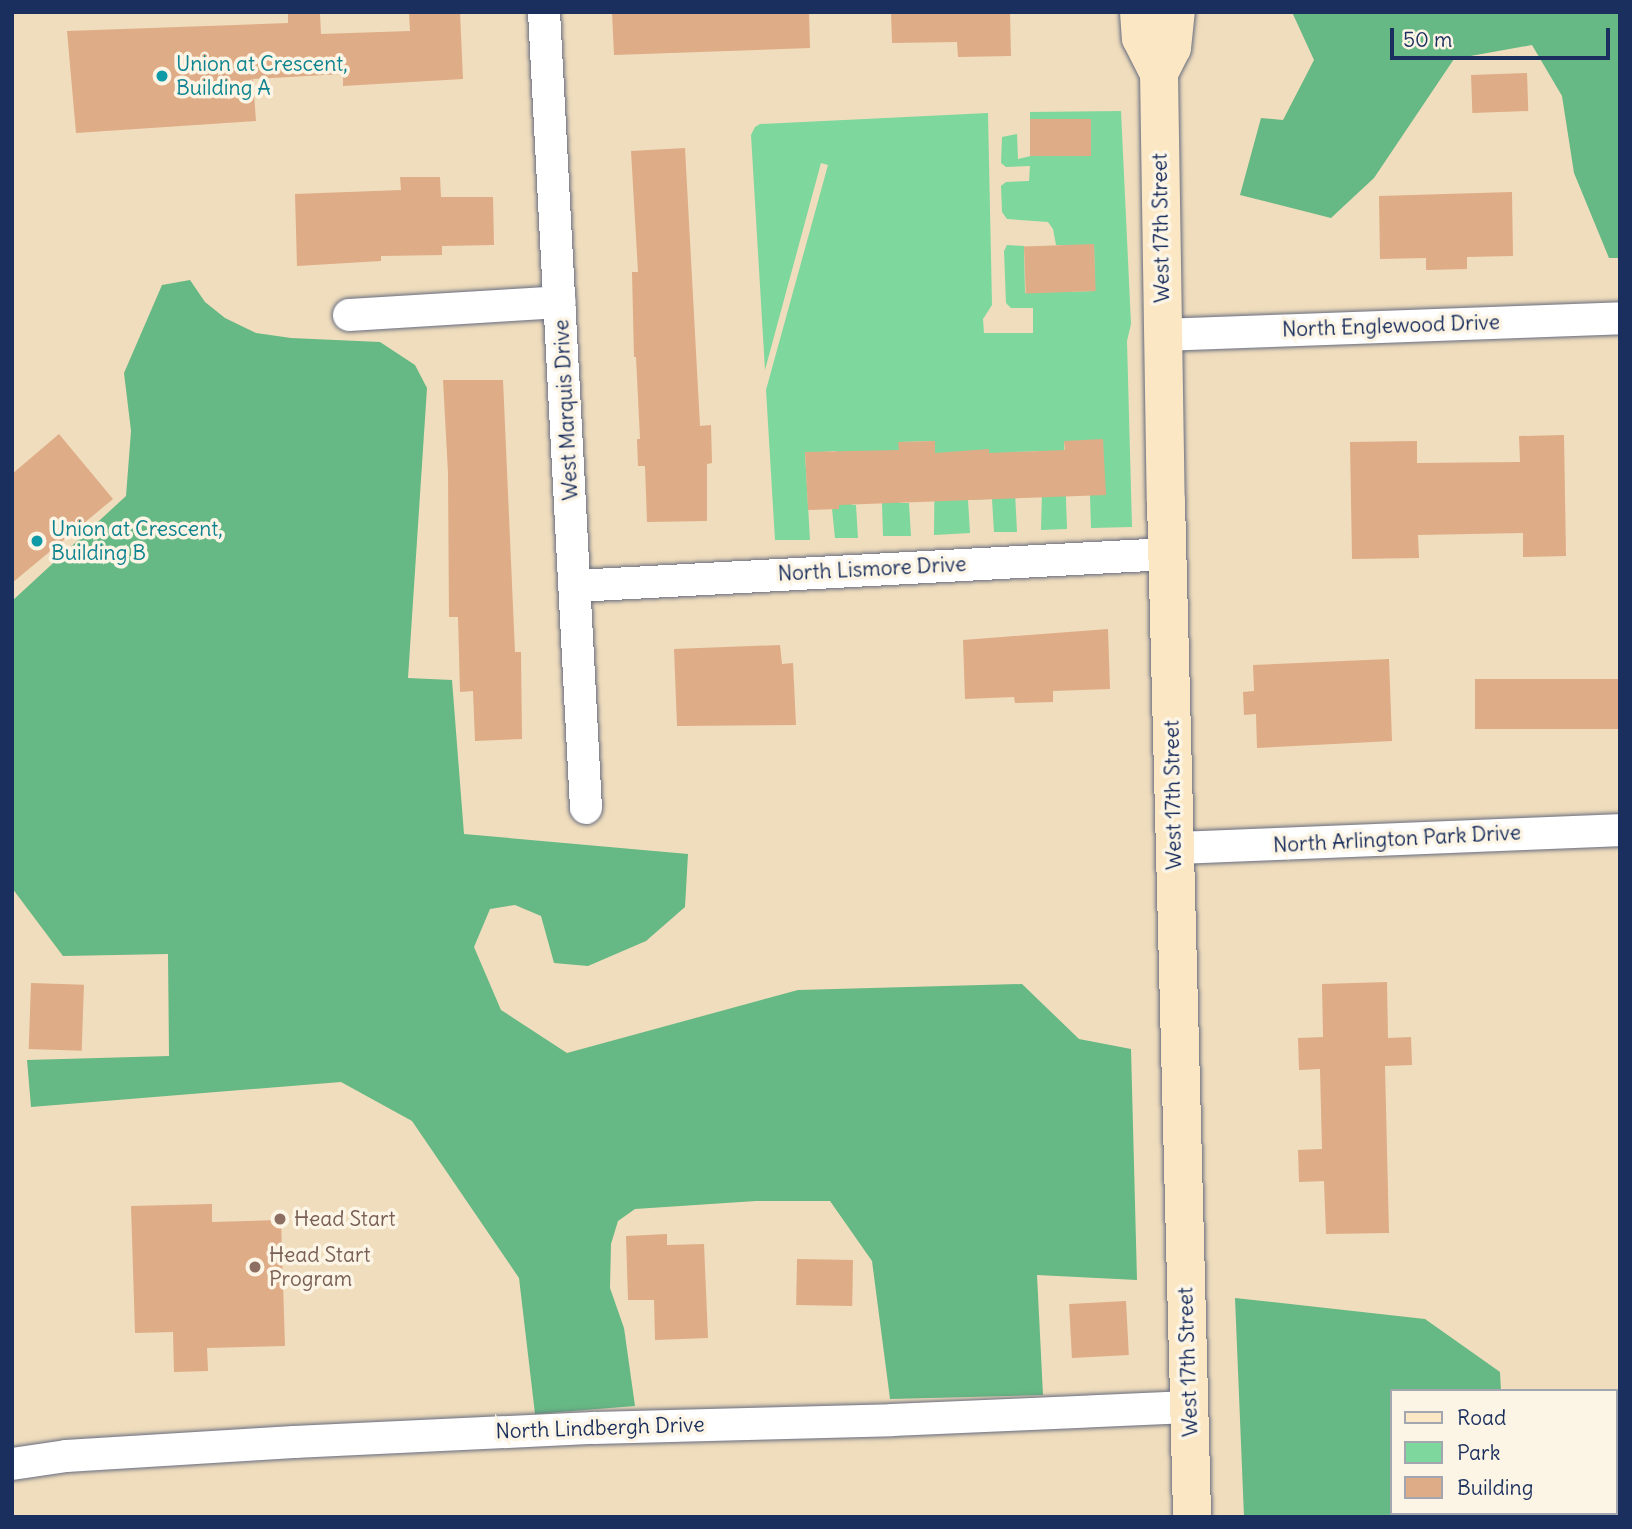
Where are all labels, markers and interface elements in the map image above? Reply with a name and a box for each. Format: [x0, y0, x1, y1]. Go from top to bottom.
scale bar [1394, 14, 1614, 58]
text: 50 m [1403, 26, 1452, 53]
place label: Union at Crescent, Building A [176, 51, 348, 101]
marker: Union at Crescent, Building A [154, 68, 170, 84]
street label: West 17th Street [1147, 153, 1175, 303]
street label: North Englewood Drive [1282, 310, 1500, 342]
street label: West Marquis Drive [549, 319, 583, 501]
place label: Union at Crescent, Building B [51, 516, 223, 566]
marker: Union at Crescent, Building B [29, 533, 45, 549]
street label: North Lismore Drive [777, 551, 967, 587]
street label: West 17th Street [1159, 720, 1187, 870]
street label: North Arlington Park Drive [1272, 820, 1522, 858]
place label: Head Start [294, 1206, 396, 1232]
marker: Head Start [272, 1211, 288, 1227]
place label: Head Start Program [269, 1242, 371, 1292]
marker: Head Start Program [247, 1259, 263, 1275]
street label: West 17th Street [1173, 1287, 1203, 1437]
legend [1390, 1389, 1618, 1515]
text: Road [1457, 1404, 1506, 1431]
street label: North Lindbergh Drive [495, 1412, 705, 1444]
text: Park [1457, 1439, 1500, 1466]
text: Building [1457, 1474, 1533, 1501]

